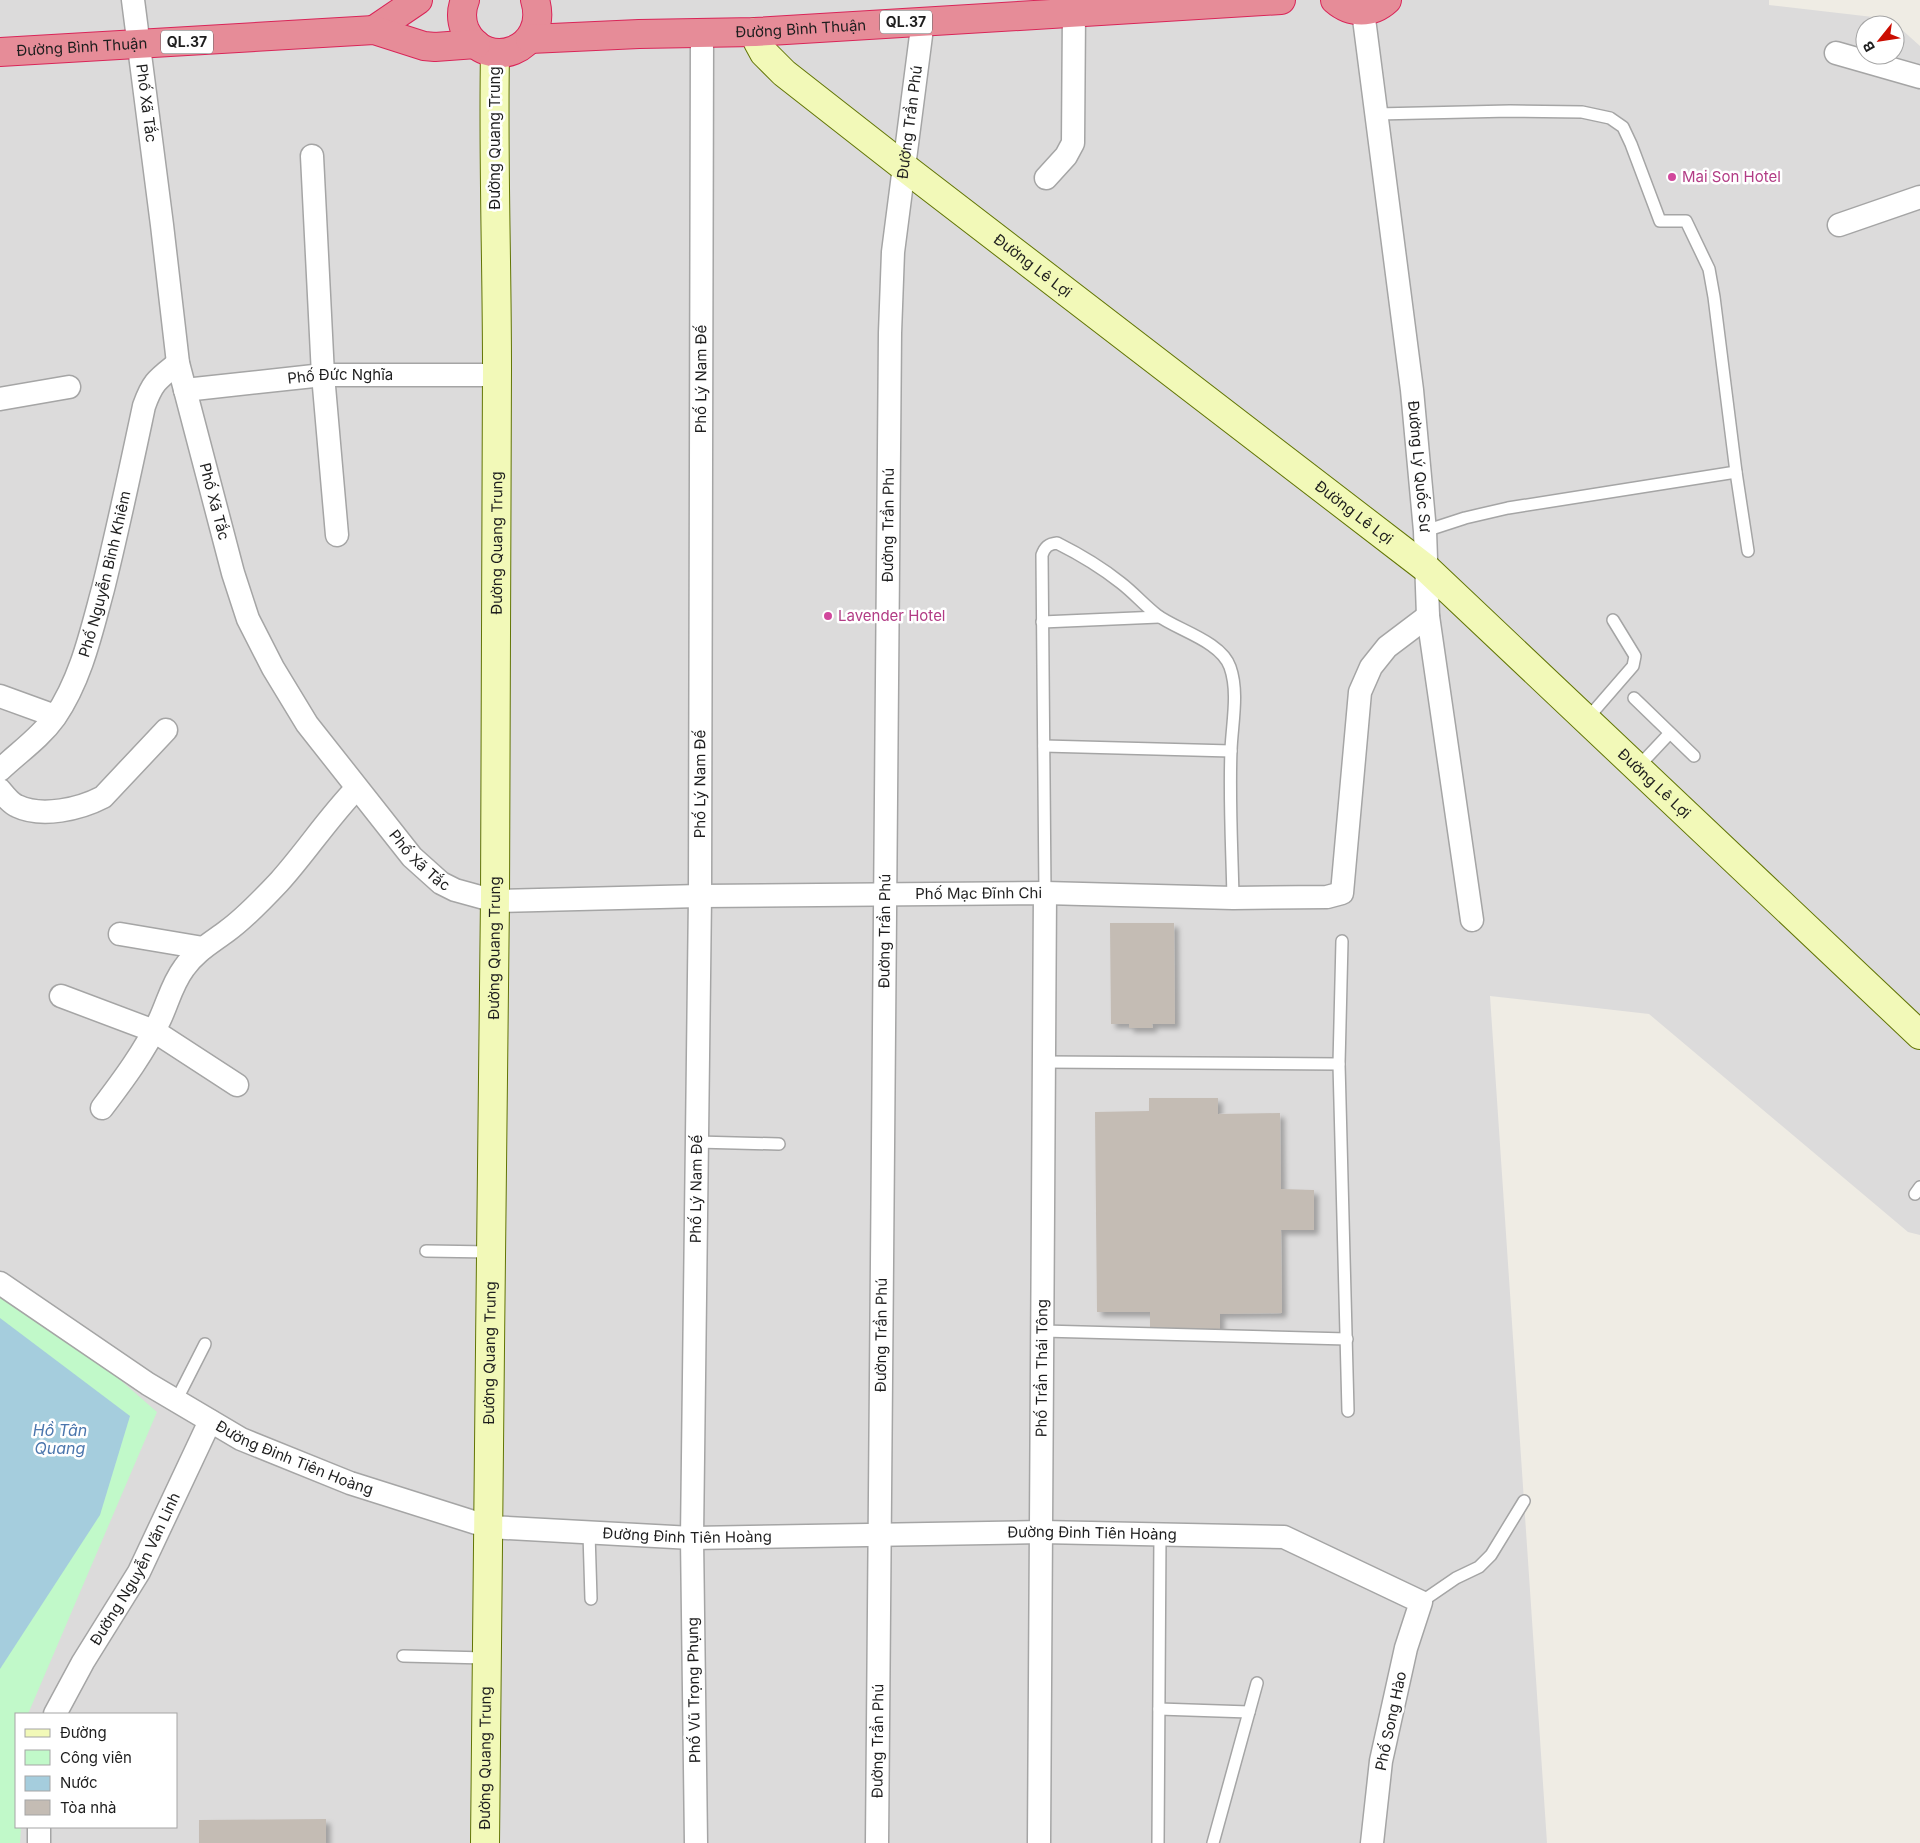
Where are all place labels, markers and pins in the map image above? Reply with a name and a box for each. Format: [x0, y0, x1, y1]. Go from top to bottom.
place label: Mai Son Hotel [1682, 167, 1781, 186]
marker: Mai Son Hotel [1666, 171, 1678, 183]
place label: Lavender Hotel [838, 606, 946, 625]
marker: Lavender Hotel [822, 610, 834, 622]

